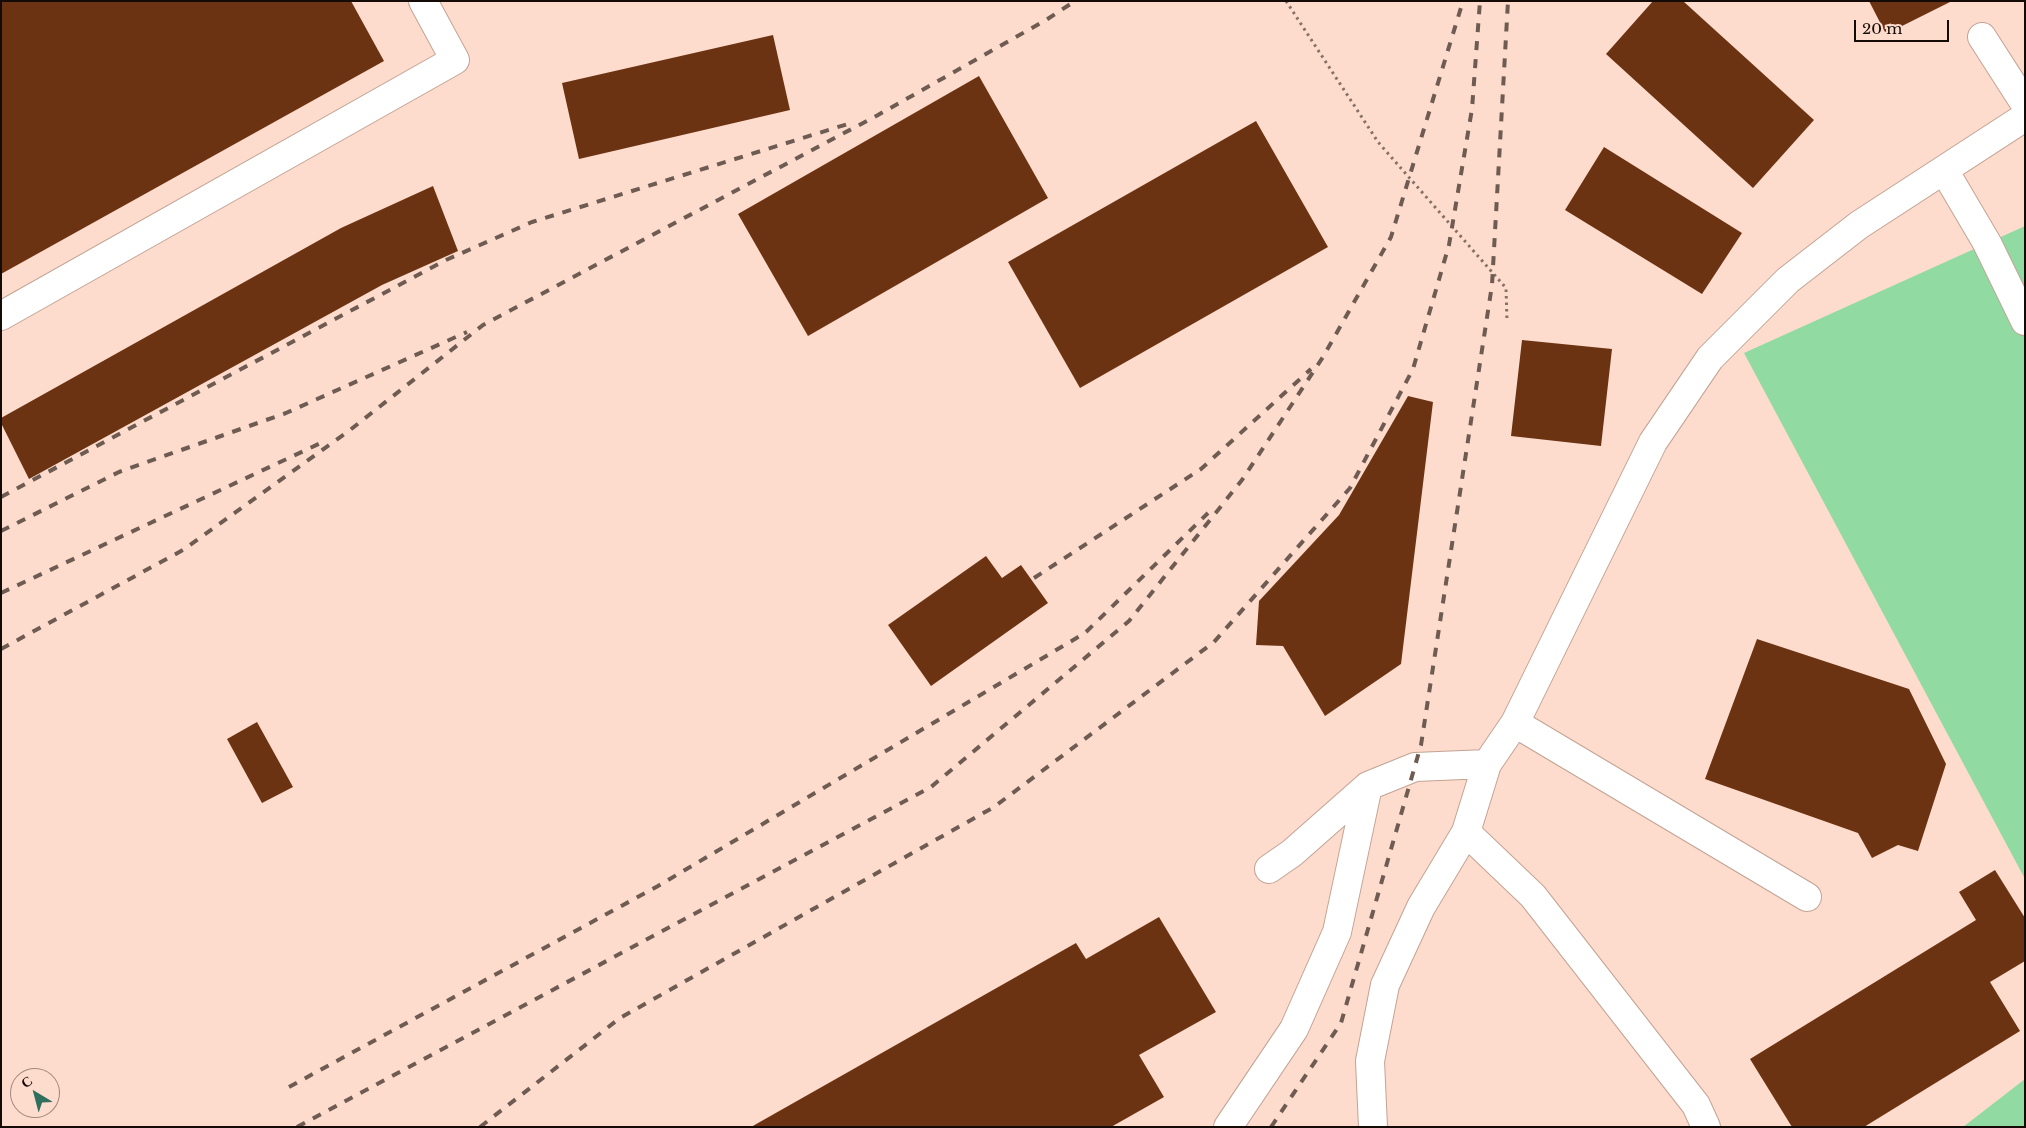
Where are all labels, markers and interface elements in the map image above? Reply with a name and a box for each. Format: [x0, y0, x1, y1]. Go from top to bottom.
scale bar [1856, 10, 1951, 42]
text: 20 m [1862, 19, 1902, 38]
north arrow [10, 1068, 60, 1118]
text: С [17, 1072, 36, 1092]

